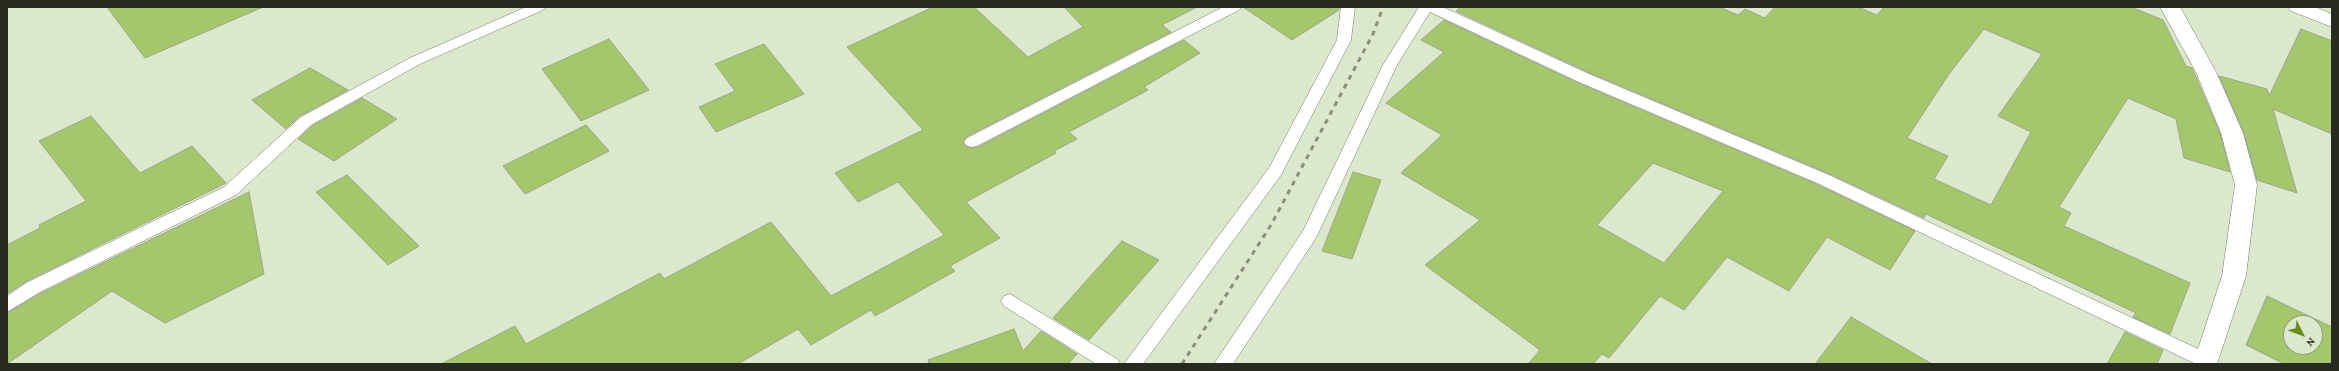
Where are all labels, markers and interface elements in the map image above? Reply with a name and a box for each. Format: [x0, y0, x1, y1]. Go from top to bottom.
north arrow [2283, 315, 2323, 355]
text: N [2304, 336, 2318, 349]

